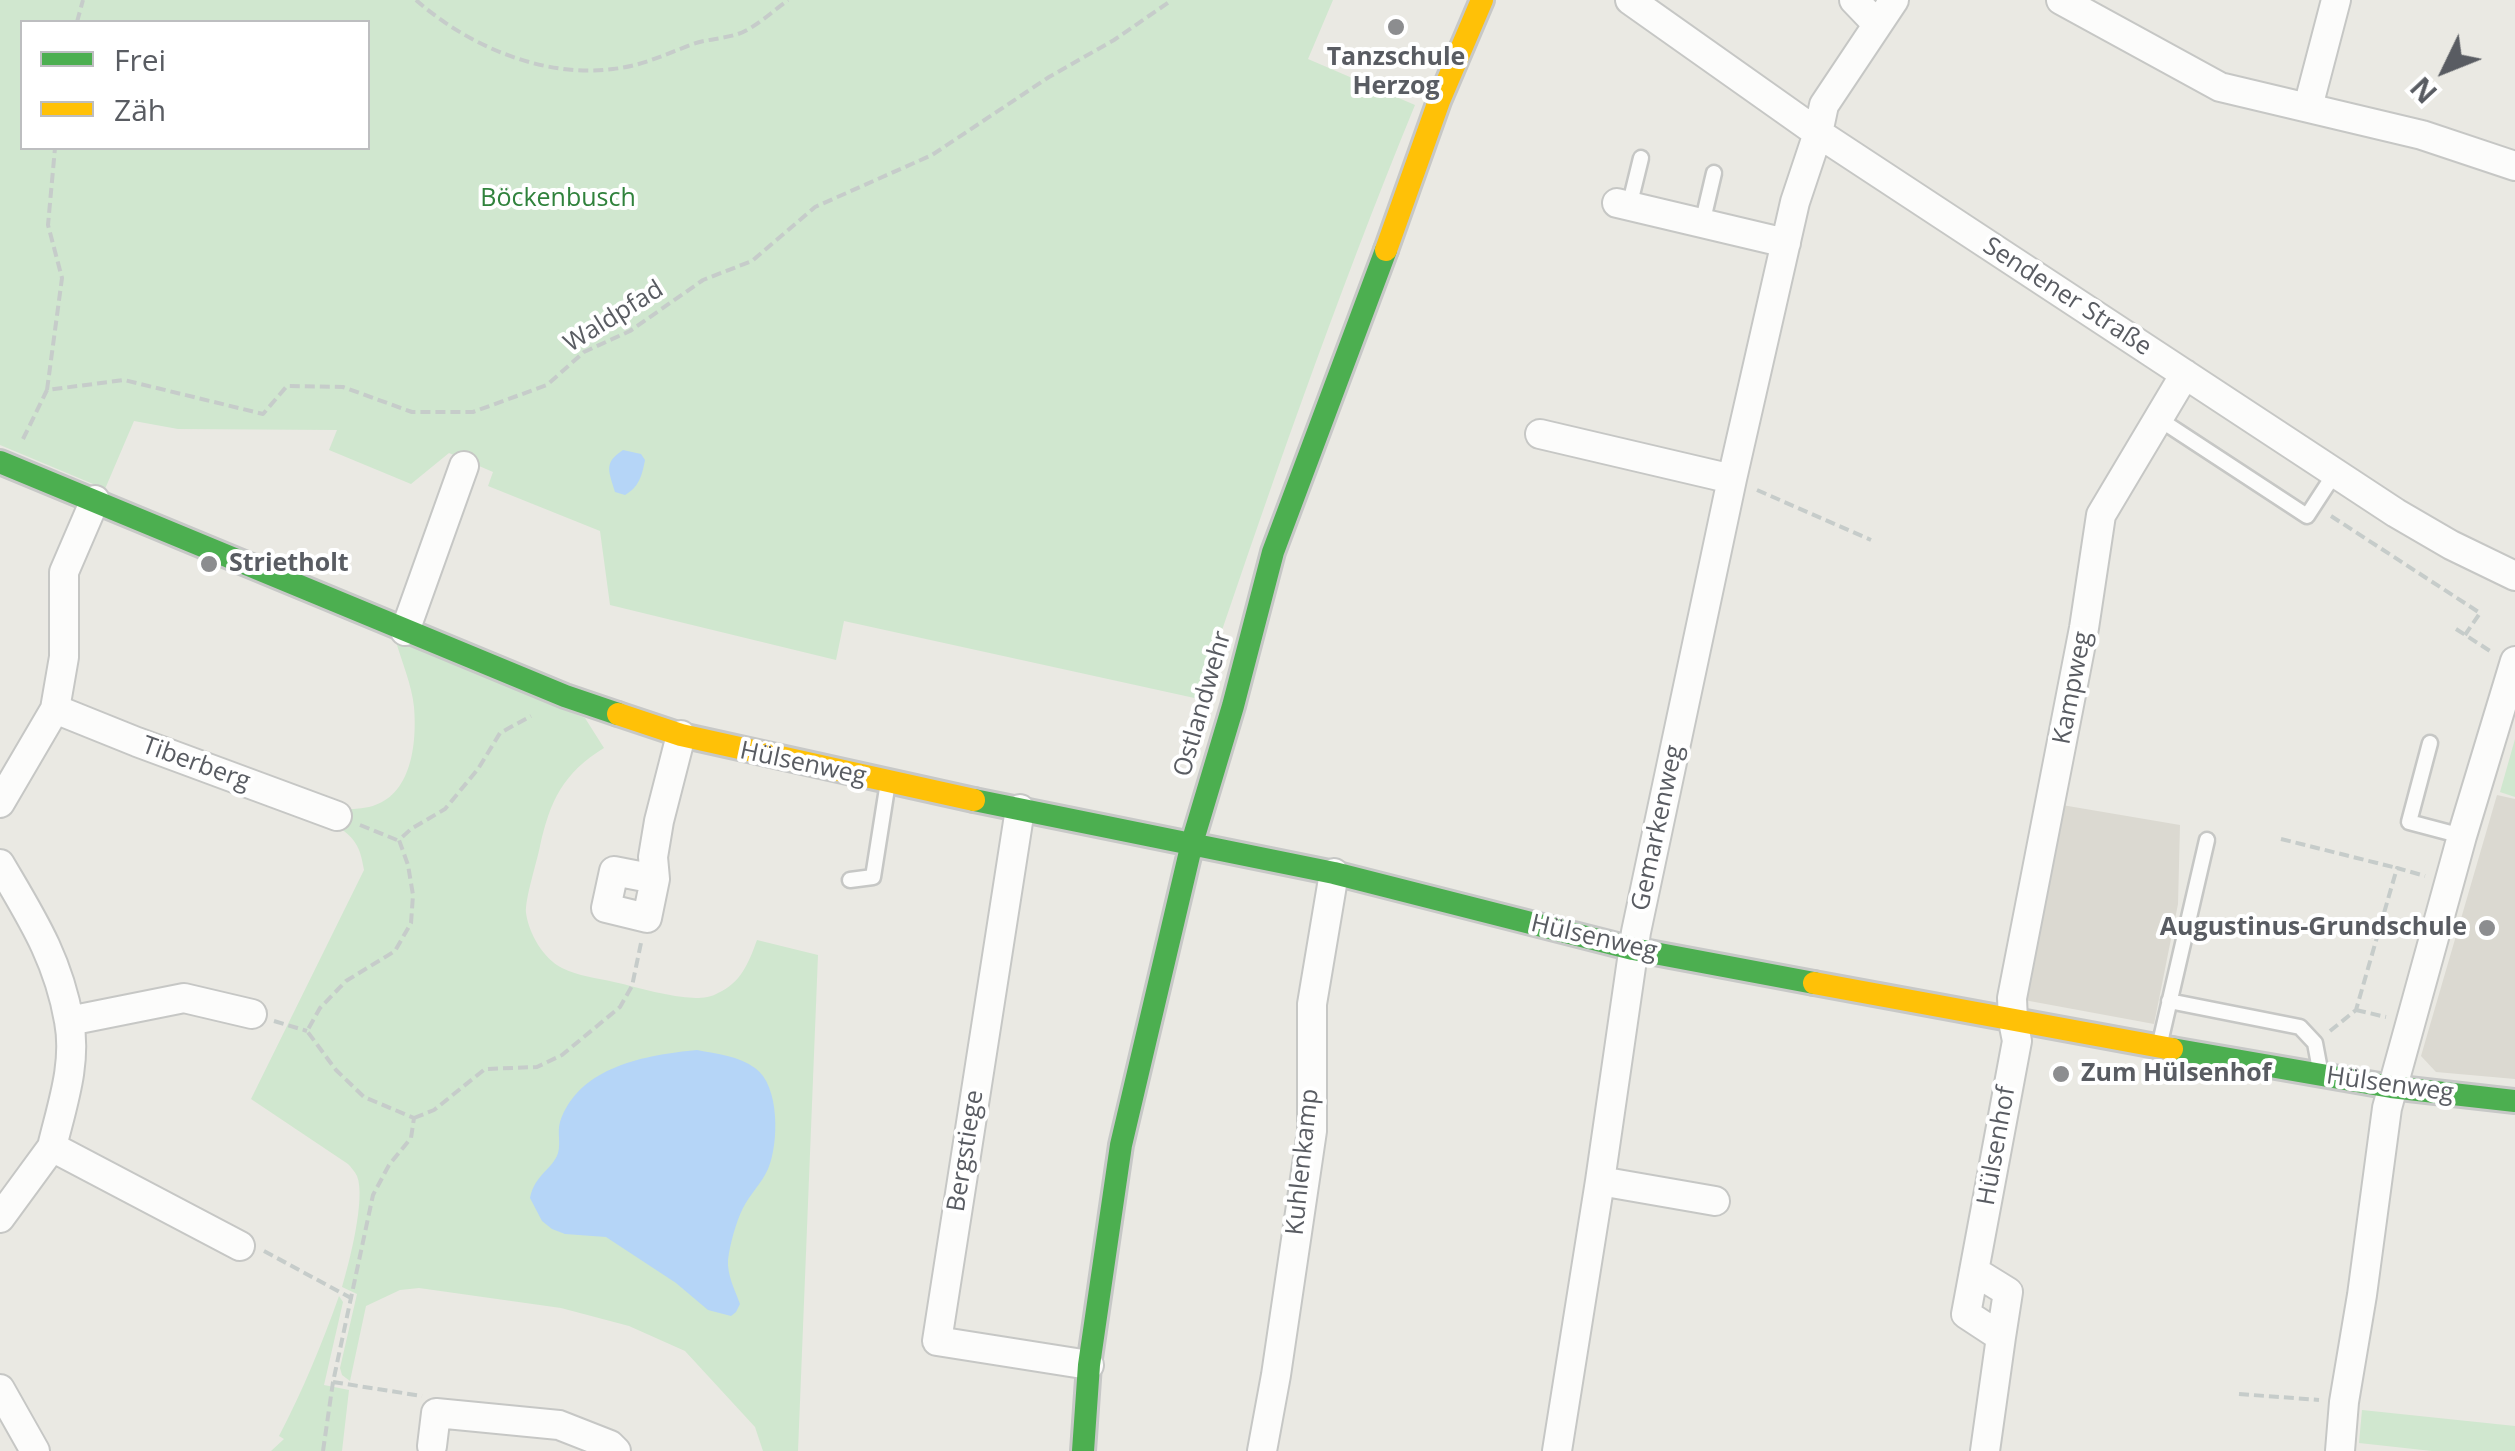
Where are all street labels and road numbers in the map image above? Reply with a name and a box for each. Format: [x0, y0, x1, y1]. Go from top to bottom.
street label: Sendener Straße [1977, 231, 2157, 363]
street label: Waldpfad [559, 275, 669, 359]
street label: Ostlandwehr [1168, 628, 1238, 780]
street label: Kampweg [2047, 629, 2099, 747]
street label: Tiberberg [138, 731, 254, 797]
street label: Hülsenweg [737, 736, 869, 792]
street label: Gemarkenweg [1626, 742, 1690, 914]
street label: Hülsenweg [1528, 909, 1660, 967]
street label: Hülsenweg [2324, 1061, 2456, 1109]
street label: Hülsenhof [1972, 1084, 2022, 1208]
street label: Kuhlenkamp [1280, 1087, 1326, 1237]
street label: Bergstiege [942, 1088, 990, 1214]

